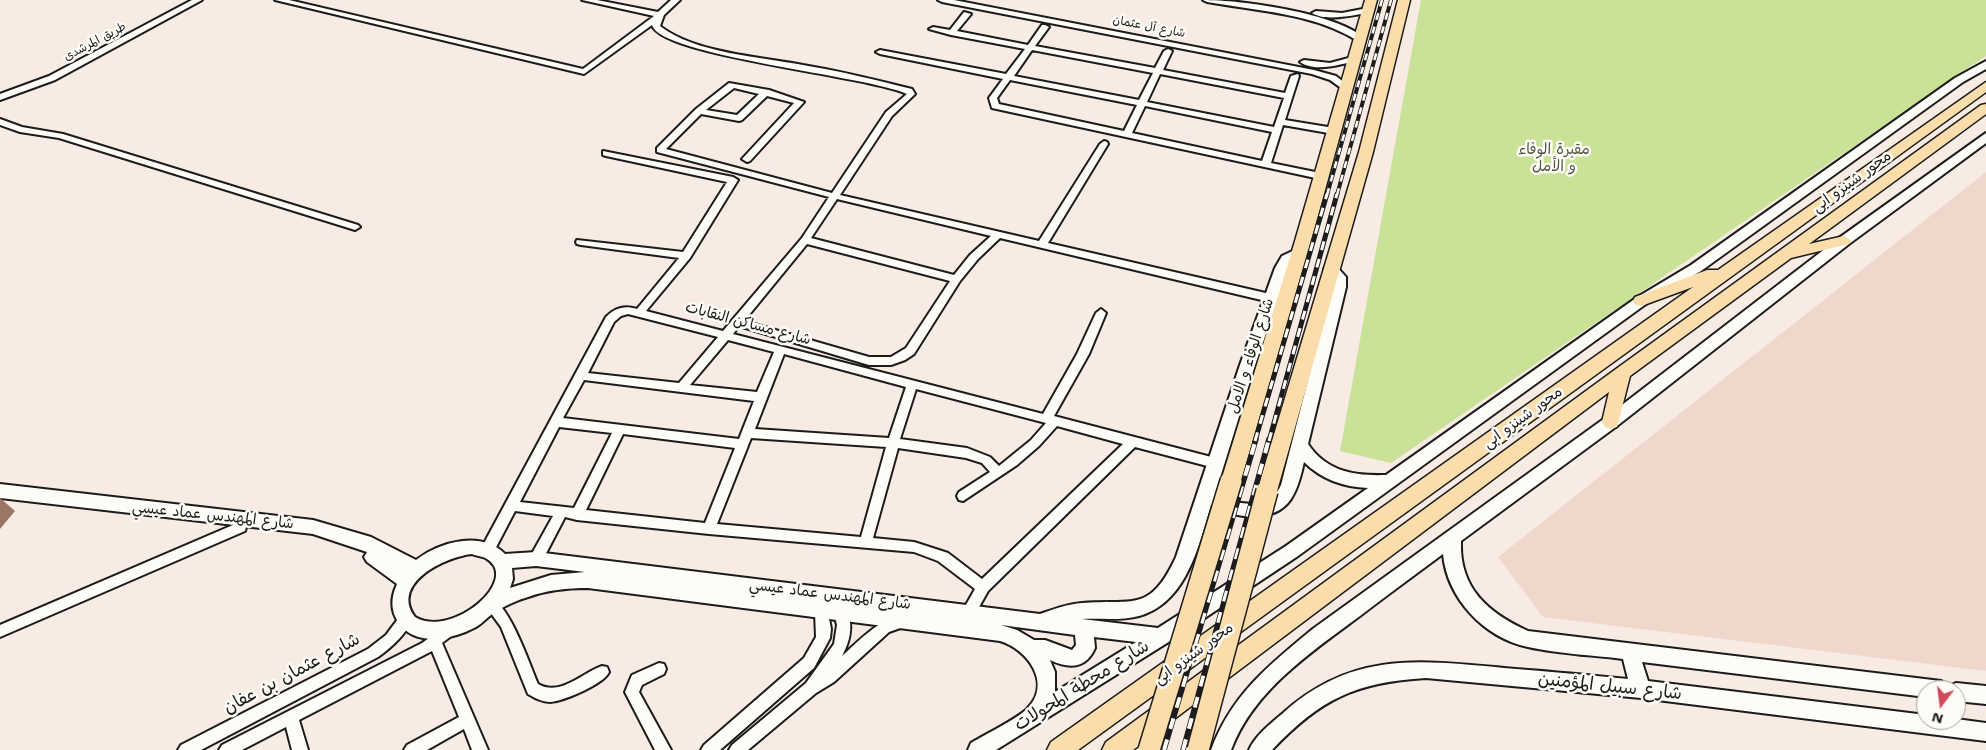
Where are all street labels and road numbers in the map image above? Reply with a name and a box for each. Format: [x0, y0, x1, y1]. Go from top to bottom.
street label: شارع آل عثمان [1111, 13, 1187, 41]
street label: طريق المرشدى [61, 20, 129, 64]
street label: محور شينزو ابى [1809, 147, 1895, 217]
street label: شارع الوفاء و الامل [1224, 296, 1278, 416]
street label: شارع مساكن النقابات [683, 299, 813, 349]
street label: محور شينزو ابى [1480, 383, 1566, 453]
street label: شارع المهندس عماد عيسي [131, 499, 295, 533]
street label: شارع المهندس عماد عيسي [748, 576, 912, 614]
street label: محور شينزو ابى [1151, 619, 1237, 689]
street label: شارع عثمان بن عفان [220, 629, 364, 719]
street label: شارع محطة المحولات [1010, 636, 1154, 736]
street label: شارع سبيل المؤمنين [1537, 669, 1683, 705]

